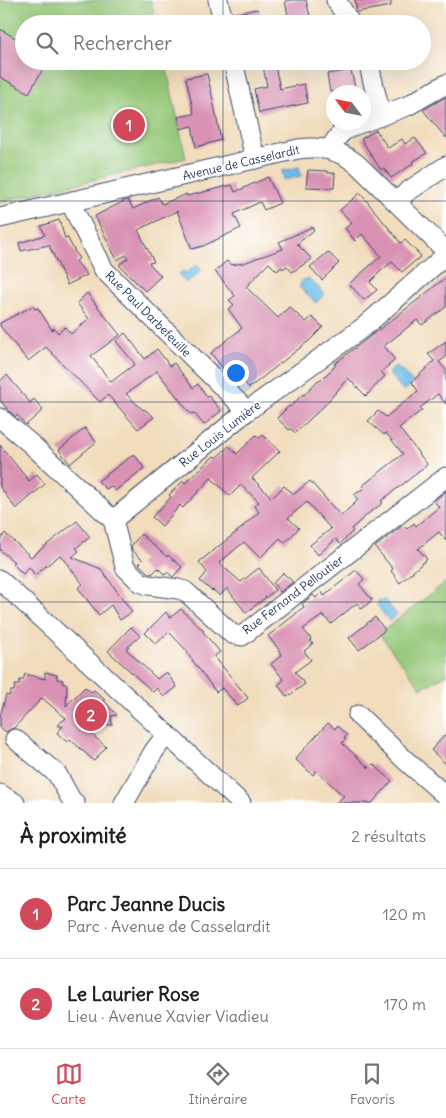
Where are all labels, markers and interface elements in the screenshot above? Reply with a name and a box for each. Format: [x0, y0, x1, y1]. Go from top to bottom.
search box [15, 15, 431, 70]
icon: search [33, 29, 61, 57]
text: Rechercher [73, 31, 172, 55]
north arrow [326, 85, 371, 130]
pin: 1 [113, 106, 145, 144]
street label: Avenue de Casselardit [181, 142, 301, 183]
street label: Rue Paul Darbefeuille [102, 268, 194, 360]
your location [223, 360, 249, 386]
street label: Rue Louis Lumière [176, 397, 263, 470]
street label: Rue Fernand Pelloutier [239, 552, 346, 637]
pin: 2 [75, 696, 107, 734]
text: À proximité [20, 822, 127, 849]
text: 2 résultats [351, 826, 426, 846]
text: Parc Jeanne Ducis [67, 892, 225, 916]
text: 1 [33, 904, 39, 924]
text: 120 m [383, 904, 426, 924]
text: Parc · Avenue de Casselardit [67, 916, 270, 936]
text: Le Laurier Rose [67, 982, 200, 1006]
text: 2 [32, 994, 40, 1014]
text: 170 m [383, 994, 426, 1014]
text: Lieu · Avenue Xavier Viadieu [67, 1006, 269, 1026]
tab: Carte [51, 1060, 86, 1108]
tab: Itinéraire [188, 1060, 247, 1108]
tab: Favoris [350, 1060, 395, 1108]

